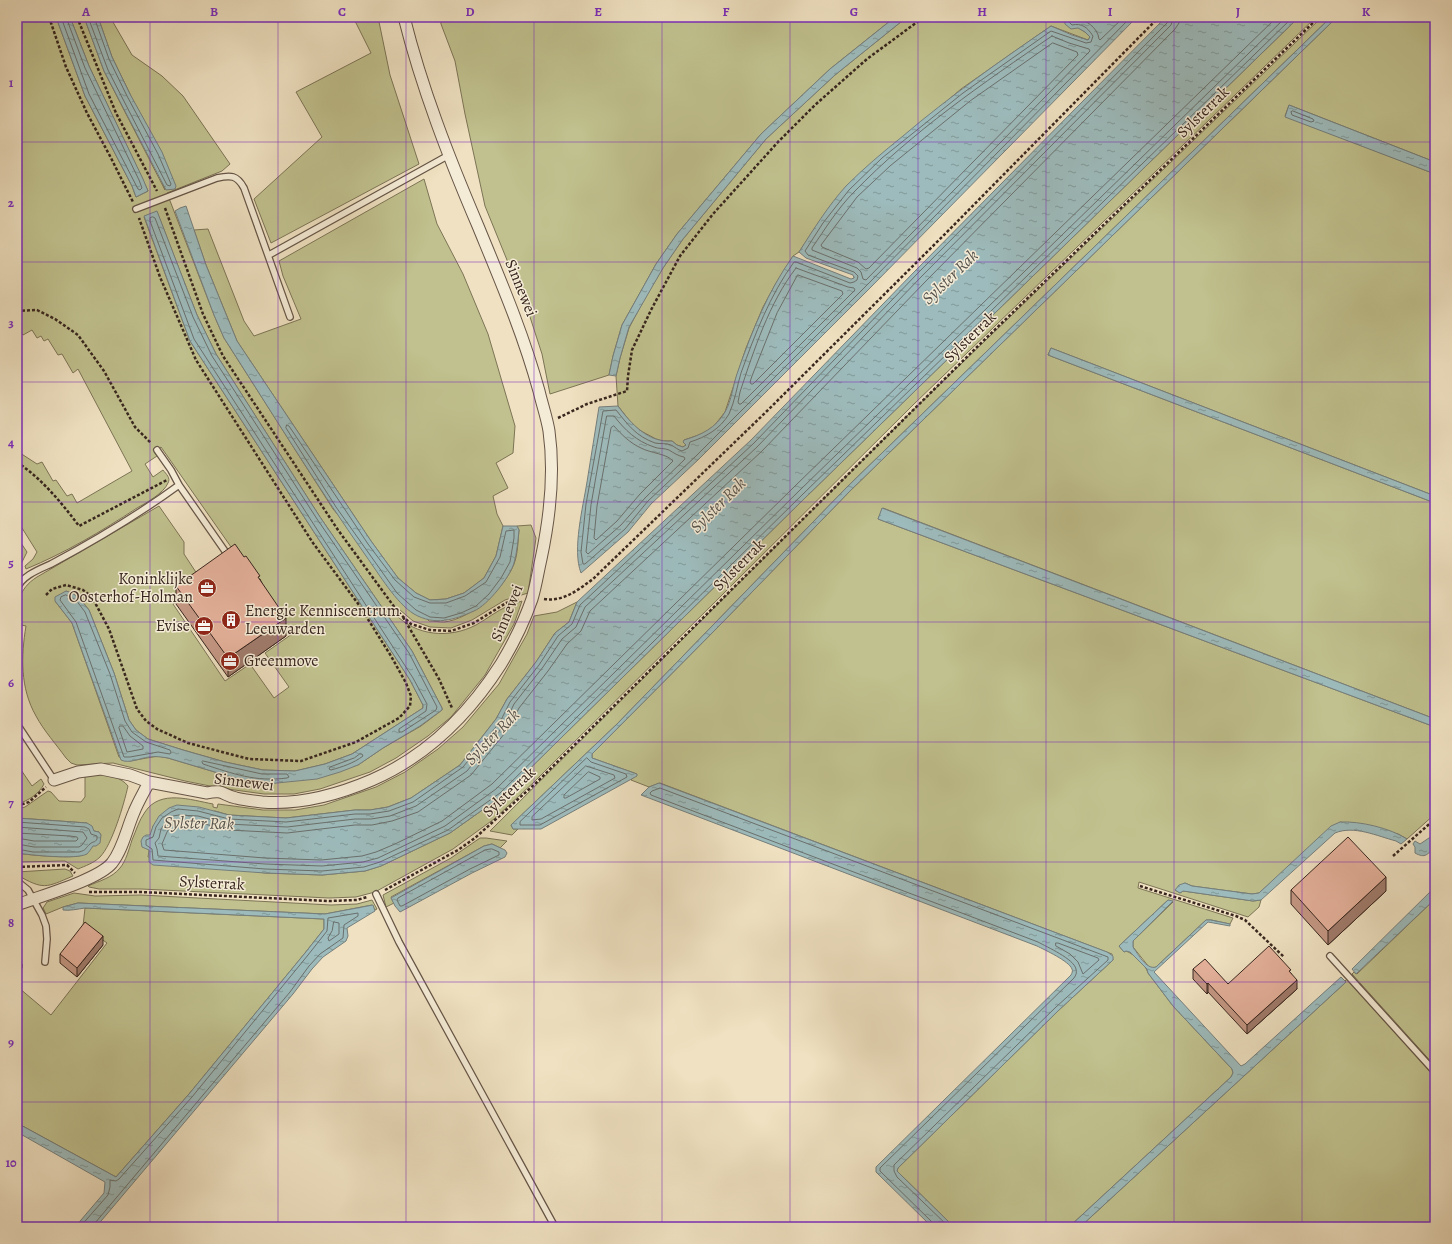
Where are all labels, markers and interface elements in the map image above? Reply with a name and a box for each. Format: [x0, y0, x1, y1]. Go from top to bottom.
text: A [81, 3, 91, 20]
text: B [210, 3, 218, 20]
text: C [338, 3, 346, 20]
text: D [465, 3, 475, 20]
text: E [594, 3, 602, 20]
text: F [723, 3, 730, 20]
text: G [850, 3, 858, 20]
text: H [977, 3, 987, 20]
text: I [1108, 3, 1113, 20]
text: J [1236, 3, 1240, 20]
text: K [1362, 3, 1371, 20]
text: 1 [9, 74, 14, 91]
street label: Sylsterrak [1172, 81, 1234, 143]
text: 2 [8, 194, 15, 211]
water label: Sylster Rak [917, 244, 984, 310]
street label: Sinnewei [500, 256, 542, 320]
street label: Sylsterrak [939, 306, 1001, 368]
text: 3 [8, 314, 14, 331]
text: 4 [8, 434, 14, 451]
water label: Sylster Rak [685, 472, 751, 538]
street label: Sylsterrak [708, 534, 770, 596]
text: 5 [8, 554, 14, 571]
place label: Koninklijke Oosterhof-Holman [68, 568, 193, 608]
office icon: Koninklijke Oosterhof-Holman [196, 577, 218, 599]
street label: Sinnewei [486, 581, 528, 645]
place label: Energie Kenniscentrum Leeuwarden [245, 600, 400, 640]
building icon: Energie Kenniscentrum Leeuwarden [220, 609, 242, 631]
place label: Evise [156, 615, 190, 637]
office icon: Evise [193, 615, 215, 637]
office icon: Greenmove [219, 650, 241, 672]
place label: Greenmove [244, 650, 318, 672]
text: 6 [8, 674, 14, 691]
water label: Sylster Rak [459, 703, 525, 770]
street label: Sylsterrak [478, 762, 541, 822]
street label: Sinnewei [213, 767, 275, 797]
text: 7 [8, 794, 14, 811]
water label: Sylster Rak [164, 811, 235, 835]
street label: Sylsterrak [179, 870, 245, 896]
text: 8 [8, 914, 14, 931]
text: 9 [8, 1034, 14, 1051]
text: 10 [5, 1154, 17, 1171]

